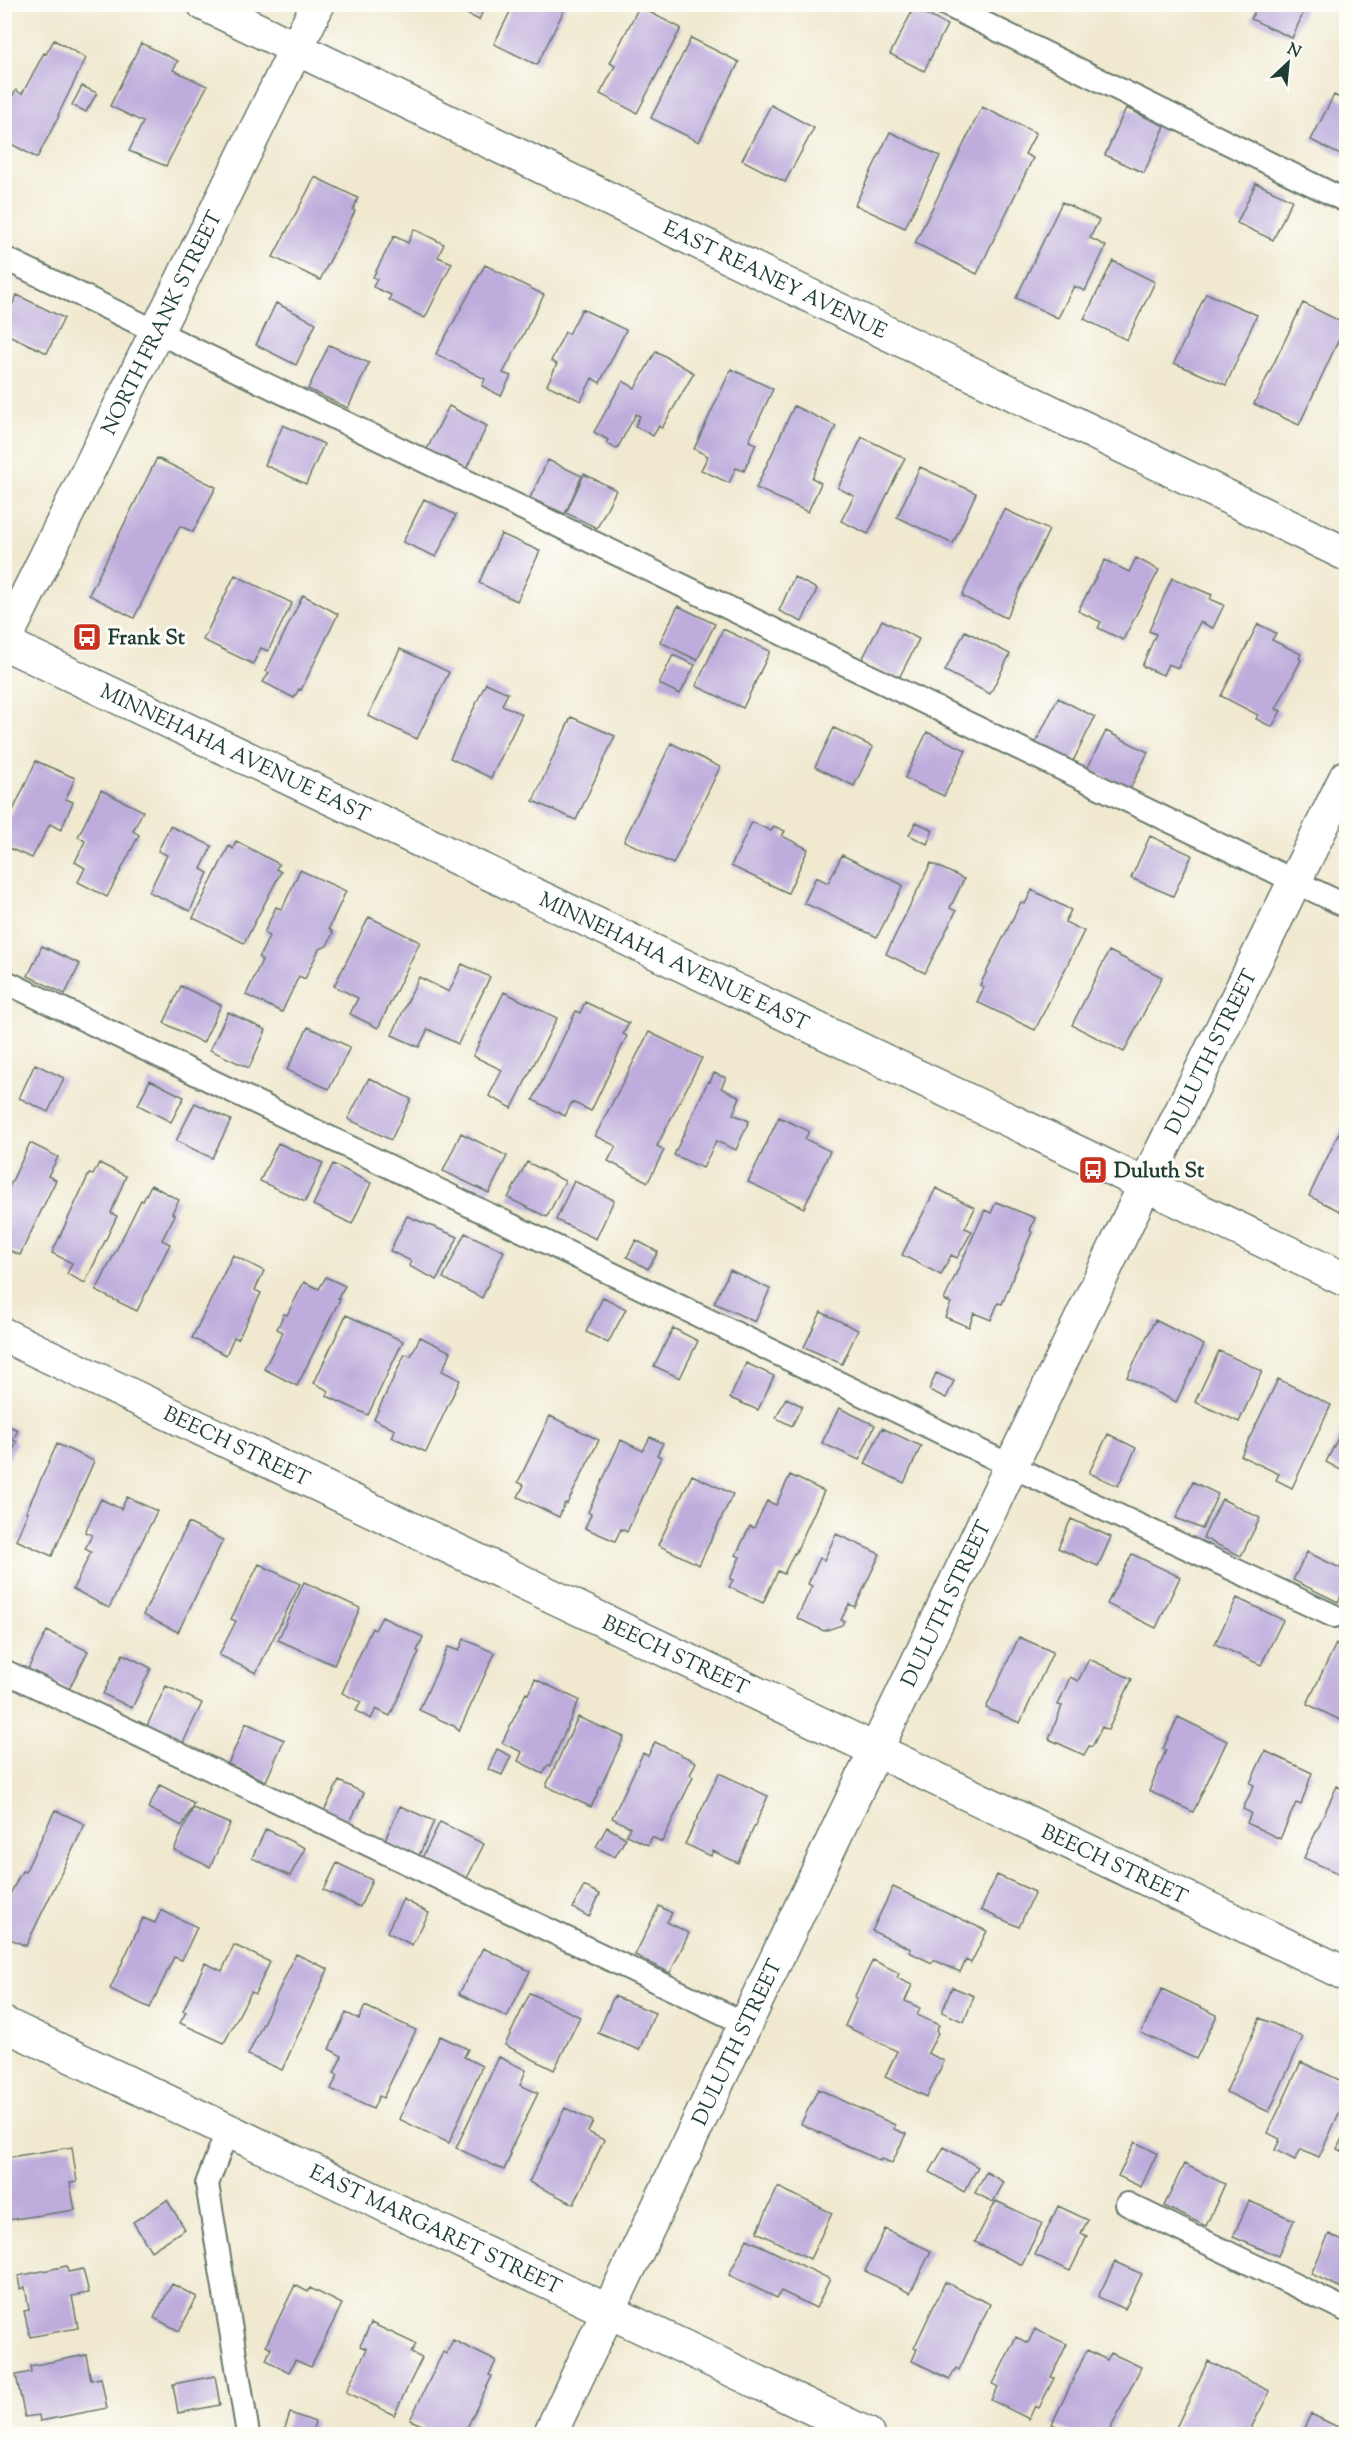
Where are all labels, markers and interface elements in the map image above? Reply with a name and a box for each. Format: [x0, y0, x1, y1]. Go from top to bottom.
north arrow [1258, 33, 1318, 93]
text: N [1283, 39, 1304, 65]
street label: NORTH FRANK STREET [95, 206, 231, 441]
street label: EAST REANEY AVENUE [657, 214, 892, 348]
bus stop icon: Frank St [71, 621, 103, 653]
place label: Frank St [108, 624, 186, 654]
street label: MINNEHAHA AVENUE EAST [94, 678, 375, 832]
street label: MINNEHAHA AVENUE EAST [533, 886, 814, 1040]
street label: DULUTH STREET [1159, 964, 1266, 1141]
bus stop icon: Duluth St [1077, 1154, 1109, 1186]
place label: Duluth St [1114, 1157, 1205, 1187]
street label: BEECH STREET [158, 1400, 315, 1496]
street label: DULUTH STREET [895, 1516, 1000, 1693]
street label: BEECH STREET [597, 1609, 753, 1705]
street label: BEECH STREET [1035, 1818, 1192, 1913]
street label: DULUTH STREET [686, 1955, 791, 2131]
street label: EAST MARGARET STREET [304, 2158, 566, 2304]

